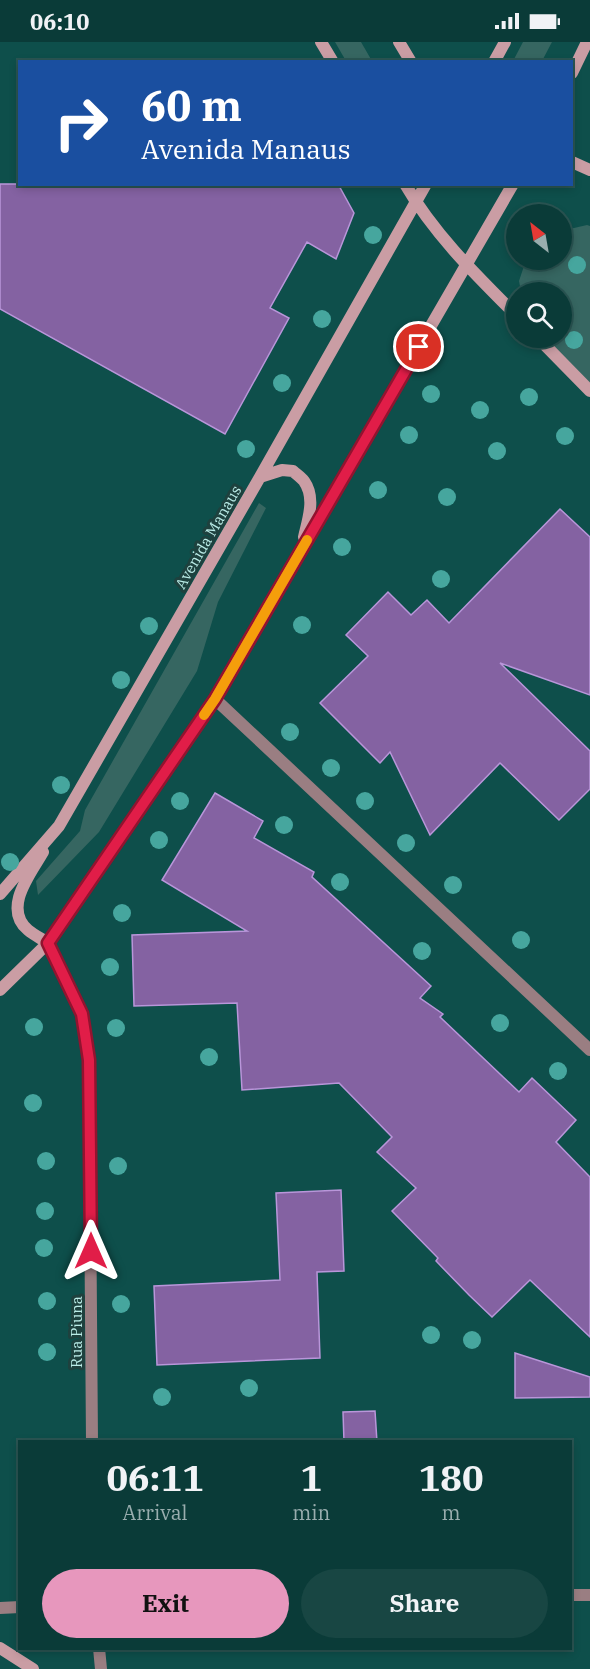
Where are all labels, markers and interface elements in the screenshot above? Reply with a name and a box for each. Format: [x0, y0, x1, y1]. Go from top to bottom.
text: 06:10 [30, 7, 89, 36]
text: 60 m [141, 78, 242, 133]
icon: right [42, 84, 120, 162]
text: Avenida Manaus [141, 131, 351, 166]
north arrow [506, 204, 572, 270]
map controls [506, 204, 572, 348]
button: search [506, 282, 572, 348]
pin [393, 321, 444, 372]
icon: arrive [402, 330, 435, 363]
street label: Avenida Manaus [171, 482, 245, 592]
position arrow [59, 1219, 123, 1283]
street label: Rua Piuna [67, 1296, 86, 1368]
text: 06:11 [106, 1454, 204, 1501]
text: 1 [300, 1454, 322, 1501]
text: 180 [419, 1454, 484, 1501]
text: Arrival [123, 1499, 188, 1526]
text: min [292, 1499, 330, 1526]
text: m [442, 1499, 461, 1526]
button: Exit [42, 1569, 289, 1638]
button: Share [301, 1569, 548, 1638]

